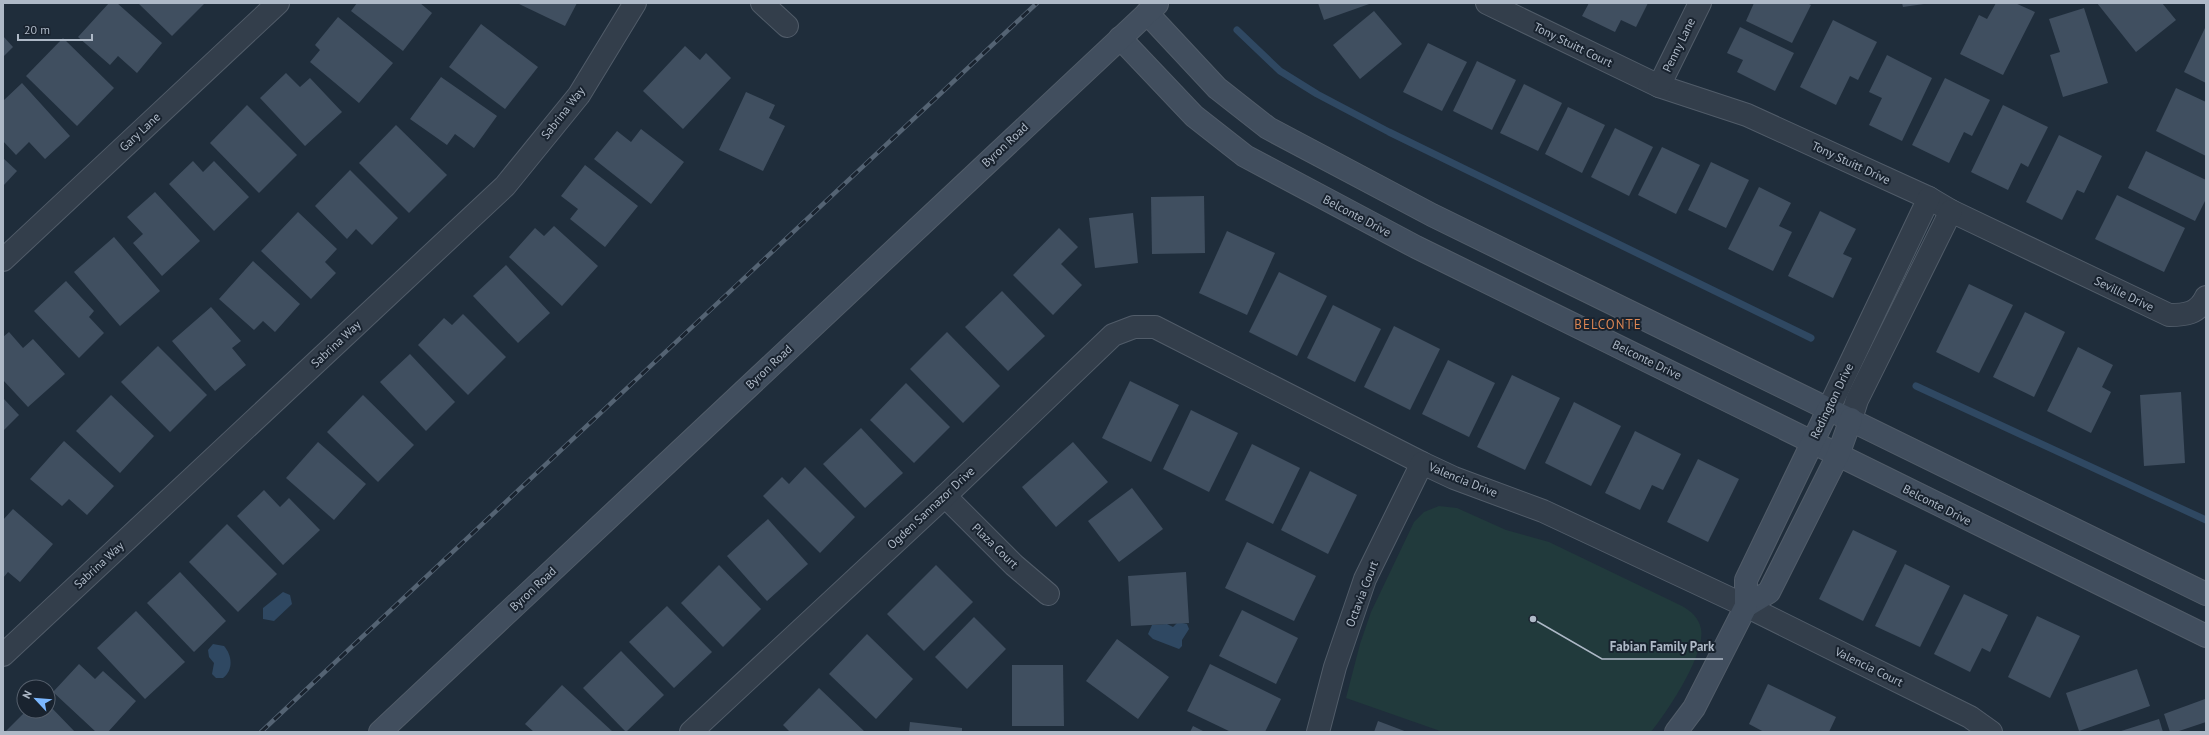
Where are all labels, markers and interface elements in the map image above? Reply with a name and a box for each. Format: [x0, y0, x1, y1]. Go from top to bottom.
street label: Penny Lane [1659, 15, 1698, 74]
scale bar [18, 16, 92, 42]
street label: Tony Stuitt Court [1531, 19, 1615, 70]
text: 20 m [24, 22, 50, 37]
street label: Sabrina Way [537, 83, 588, 142]
street label: Gary Lane [116, 109, 163, 154]
street label: Byron Road [978, 119, 1031, 170]
street label: Tony Stuitt Drive [1810, 138, 1893, 187]
street label: Belconte Drive [1321, 191, 1394, 240]
street label: Seville Drive [2092, 273, 2156, 314]
district label: BELCONTE [1574, 316, 1642, 333]
street label: Sabrina Way [308, 317, 364, 370]
street label: Belconte Drive [1610, 336, 1684, 383]
street label: Byron Road [742, 341, 795, 392]
street label: Redington Drive [1807, 360, 1856, 441]
street label: Valencia Drive [1426, 459, 1500, 500]
street label: Ogden Sannazor Drive [884, 463, 978, 552]
street label: Belconte Drive [1900, 481, 1974, 528]
street label: Plaza Court [969, 520, 1022, 571]
street label: Sabrina Way [71, 538, 127, 591]
street label: Octavia Court [1342, 559, 1381, 629]
street label: Byron Road [506, 563, 559, 614]
callout: Fabian Family Park [1602, 634, 1723, 659]
text: Fabian Family Park [1610, 638, 1715, 655]
street label: Valencia Court [1832, 643, 1906, 690]
north arrow [16, 679, 56, 719]
text: N [19, 688, 35, 701]

